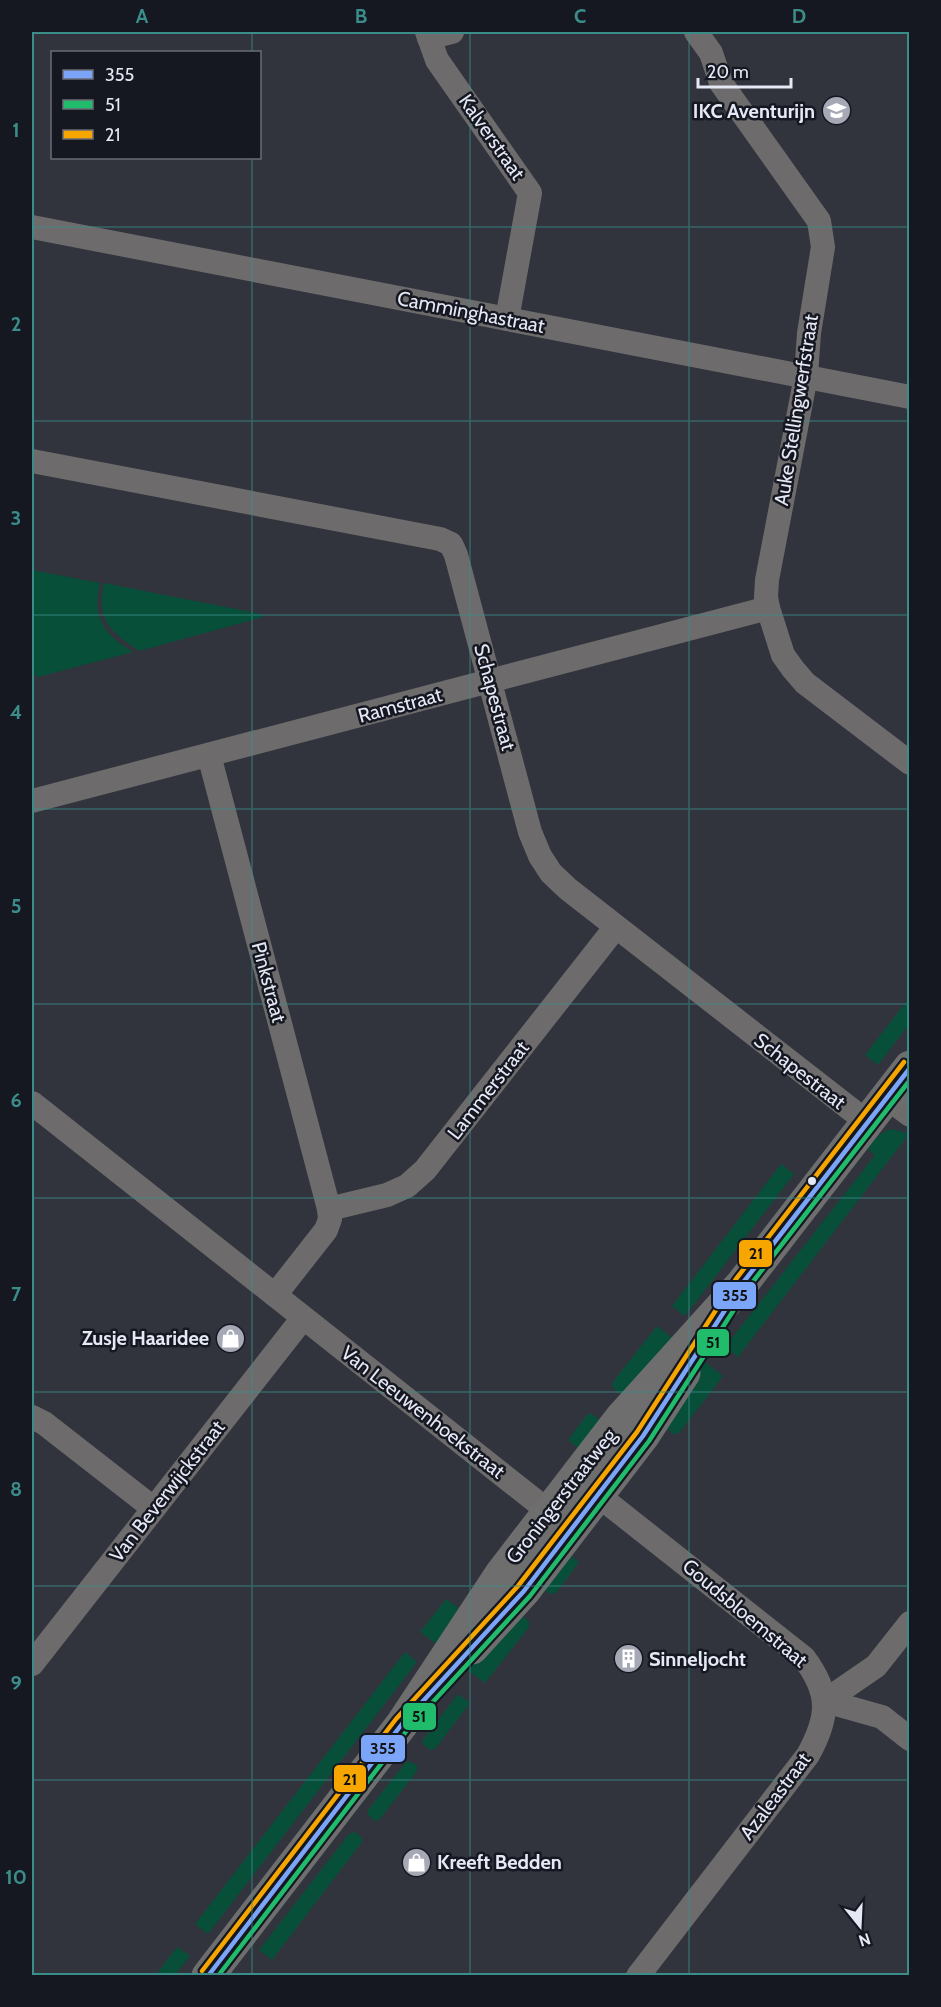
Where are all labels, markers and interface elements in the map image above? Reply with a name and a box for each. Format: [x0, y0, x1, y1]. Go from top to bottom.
text: A [136, 4, 149, 28]
text: B [355, 4, 367, 28]
text: C [574, 4, 586, 28]
text: D [792, 4, 806, 28]
legend [51, 51, 261, 159]
scale bar [698, 51, 791, 89]
text: 20 m [707, 61, 749, 83]
text: 355 [105, 64, 134, 86]
street label: Kalverstraat [454, 90, 530, 184]
text: 51 [105, 94, 121, 116]
school or university icon: IKC Aventurijn [820, 95, 852, 127]
place label: IKC Aventurijn [693, 99, 815, 123]
text: 1 [12, 118, 20, 142]
text: 21 [105, 124, 120, 146]
street label: Camminghastraat [395, 286, 547, 338]
text: 2 [11, 312, 21, 336]
street label: Auke Stellingwerfstraat [769, 312, 823, 507]
text: 3 [11, 506, 21, 530]
street label: Schapestraat [469, 641, 521, 753]
street label: Ramstraat [355, 682, 445, 728]
text: 4 [10, 700, 22, 724]
text: 5 [11, 894, 21, 918]
street label: Pinkstraat [247, 939, 291, 1025]
street label: Schapestraat [749, 1028, 851, 1114]
street label: Lammerstraat [442, 1036, 534, 1144]
text: 6 [10, 1088, 22, 1112]
unlabelled marker [806, 1175, 818, 1187]
line badge: 21 [738, 1239, 773, 1268]
text: 21 [749, 1244, 763, 1263]
line badge: 355 [712, 1281, 757, 1310]
text: 7 [11, 1282, 22, 1306]
text: 355 [722, 1286, 748, 1305]
shop icon: Zusje Haaridee [214, 1322, 246, 1354]
place label: Zusje Haaridee [82, 1326, 209, 1350]
line badge: 51 [696, 1328, 730, 1357]
text: 51 [706, 1333, 720, 1352]
street label: Van Leeuwenhoekstraat [336, 1341, 510, 1484]
street label: Van Beverwijckstraat [104, 1415, 230, 1567]
street label: Groningerstraatweg [501, 1423, 622, 1568]
text: 8 [10, 1477, 22, 1501]
street label: Goudsbloemstraat [678, 1554, 813, 1672]
building icon: Sinneljocht [612, 1643, 644, 1675]
place label: Sinneljocht [649, 1647, 746, 1671]
text: 9 [10, 1671, 22, 1695]
line badge: 51 [402, 1702, 437, 1731]
text: 51 [412, 1707, 426, 1726]
line badge: 355 [360, 1734, 406, 1763]
text: 355 [370, 1739, 396, 1758]
street label: Azaleastraat [734, 1748, 816, 1844]
line badge: 21 [333, 1764, 367, 1793]
text: 21 [343, 1770, 357, 1789]
shop icon: Kreeft Bedden [400, 1846, 432, 1878]
place label: Kreeft Bedden [437, 1850, 562, 1874]
text: 10 [5, 1865, 27, 1889]
north arrow [830, 1896, 890, 1956]
text: N [856, 1929, 873, 1951]

